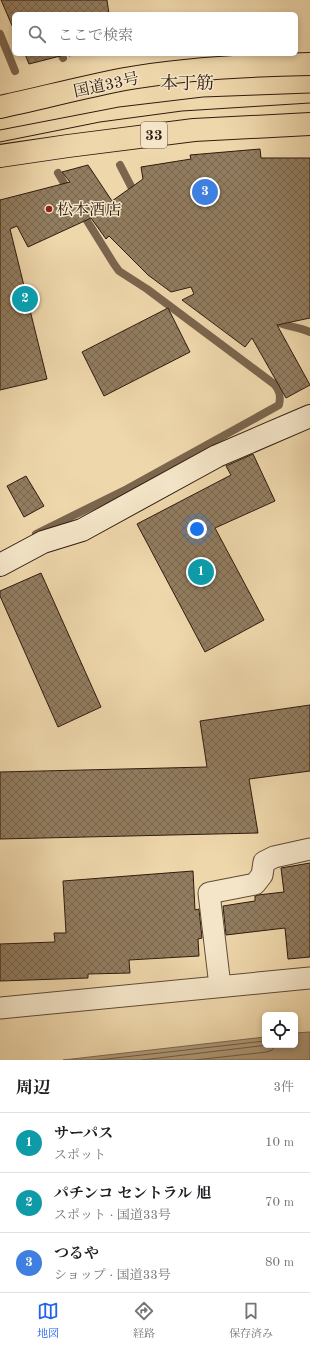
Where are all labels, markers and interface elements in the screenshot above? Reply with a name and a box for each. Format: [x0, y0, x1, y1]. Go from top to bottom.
search box [12, 12, 298, 56]
icon: search [26, 23, 48, 45]
text: ここで検索 [58, 29, 133, 44]
street label: 国道33号 [72, 69, 141, 101]
district label: 本丁筋 [160, 73, 214, 93]
road number: 33 [141, 122, 167, 148]
pin: 3 [192, 177, 218, 207]
place label: 松本酒店 [57, 201, 121, 219]
marker: 松本酒店 [44, 204, 54, 214]
pin: 2 [12, 284, 38, 314]
your location [187, 519, 207, 539]
pin: 1 [188, 557, 214, 587]
map controls [262, 1012, 298, 1048]
button: locate [262, 1012, 298, 1048]
text: 周辺 [16, 1080, 50, 1097]
text: 3件 [273, 1081, 294, 1094]
text: サーパス [54, 1127, 113, 1142]
text: 1 [25, 1136, 33, 1149]
text: 10 m [265, 1136, 294, 1149]
text: スポット [54, 1149, 106, 1162]
text: パチンコ セントラル 旭 [54, 1187, 211, 1202]
text: 2 [25, 1196, 33, 1209]
text: 70 m [265, 1196, 294, 1209]
text: スポット · 国道33号 [54, 1209, 171, 1222]
text: つるや [54, 1247, 99, 1262]
text: 3 [25, 1256, 33, 1269]
text: 80 m [265, 1256, 294, 1269]
text: ショップ · 国道33号 [54, 1269, 171, 1282]
tab: 地図 [37, 1300, 59, 1342]
tab: 経路 [133, 1300, 155, 1342]
tab: 保存済み [229, 1300, 273, 1342]

